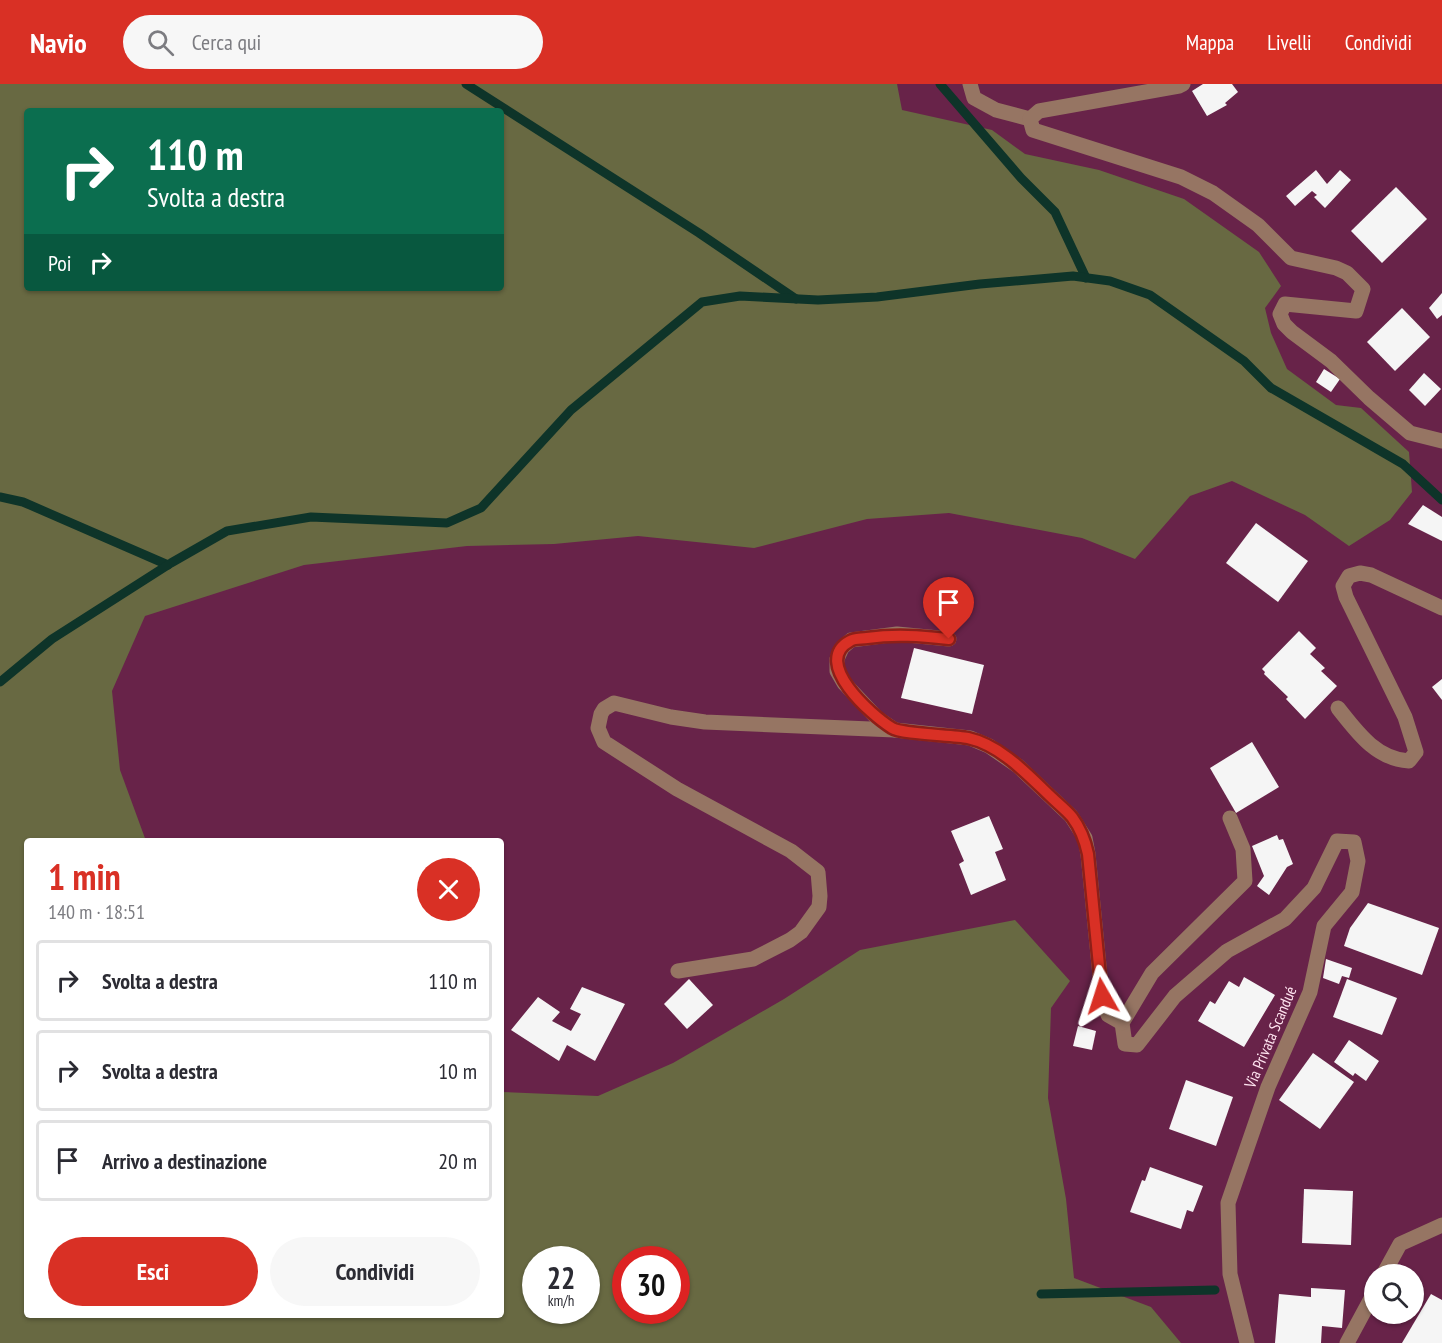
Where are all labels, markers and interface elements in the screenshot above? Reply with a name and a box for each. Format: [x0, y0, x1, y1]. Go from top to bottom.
search box [123, 15, 543, 69]
text: Navio [30, 24, 87, 61]
icon: search [144, 26, 177, 59]
text: Cerca qui [192, 28, 261, 56]
text: Mappa [1186, 29, 1234, 56]
text: Livelli [1267, 29, 1312, 56]
text: Condividi [1345, 29, 1412, 56]
text: 110 m [147, 127, 244, 182]
icon: right [48, 132, 126, 210]
text: Svolta a destra [147, 180, 285, 214]
icon: right [84, 246, 117, 279]
text: Poi [48, 249, 72, 277]
pin [923, 577, 974, 639]
icon: arrive [932, 586, 965, 619]
text: 1 min [48, 853, 121, 900]
button: close [417, 858, 480, 921]
text: 140 m · 18:51 [48, 899, 145, 925]
icon: right [51, 964, 84, 997]
position arrow [1070, 964, 1134, 1028]
text: Svolta a destra [102, 967, 218, 995]
text: 110 m [428, 967, 477, 995]
street label: Via Privata Scandué [1239, 983, 1300, 1092]
icon: right [51, 1054, 84, 1087]
text: Svolta a destra [102, 1057, 218, 1085]
text: 10 m [438, 1057, 477, 1085]
icon: arrive [51, 1144, 84, 1177]
text: Arrivo a destinazione [102, 1147, 267, 1175]
text: 20 m [438, 1147, 477, 1175]
button: Esci [48, 1237, 258, 1306]
button: Condividi [270, 1237, 480, 1306]
speed limit sign: 30 [612, 1246, 690, 1324]
text: 22 [547, 1258, 575, 1297]
map controls [1364, 1264, 1424, 1324]
button: search [1364, 1264, 1424, 1324]
text: km/h [548, 1291, 574, 1310]

